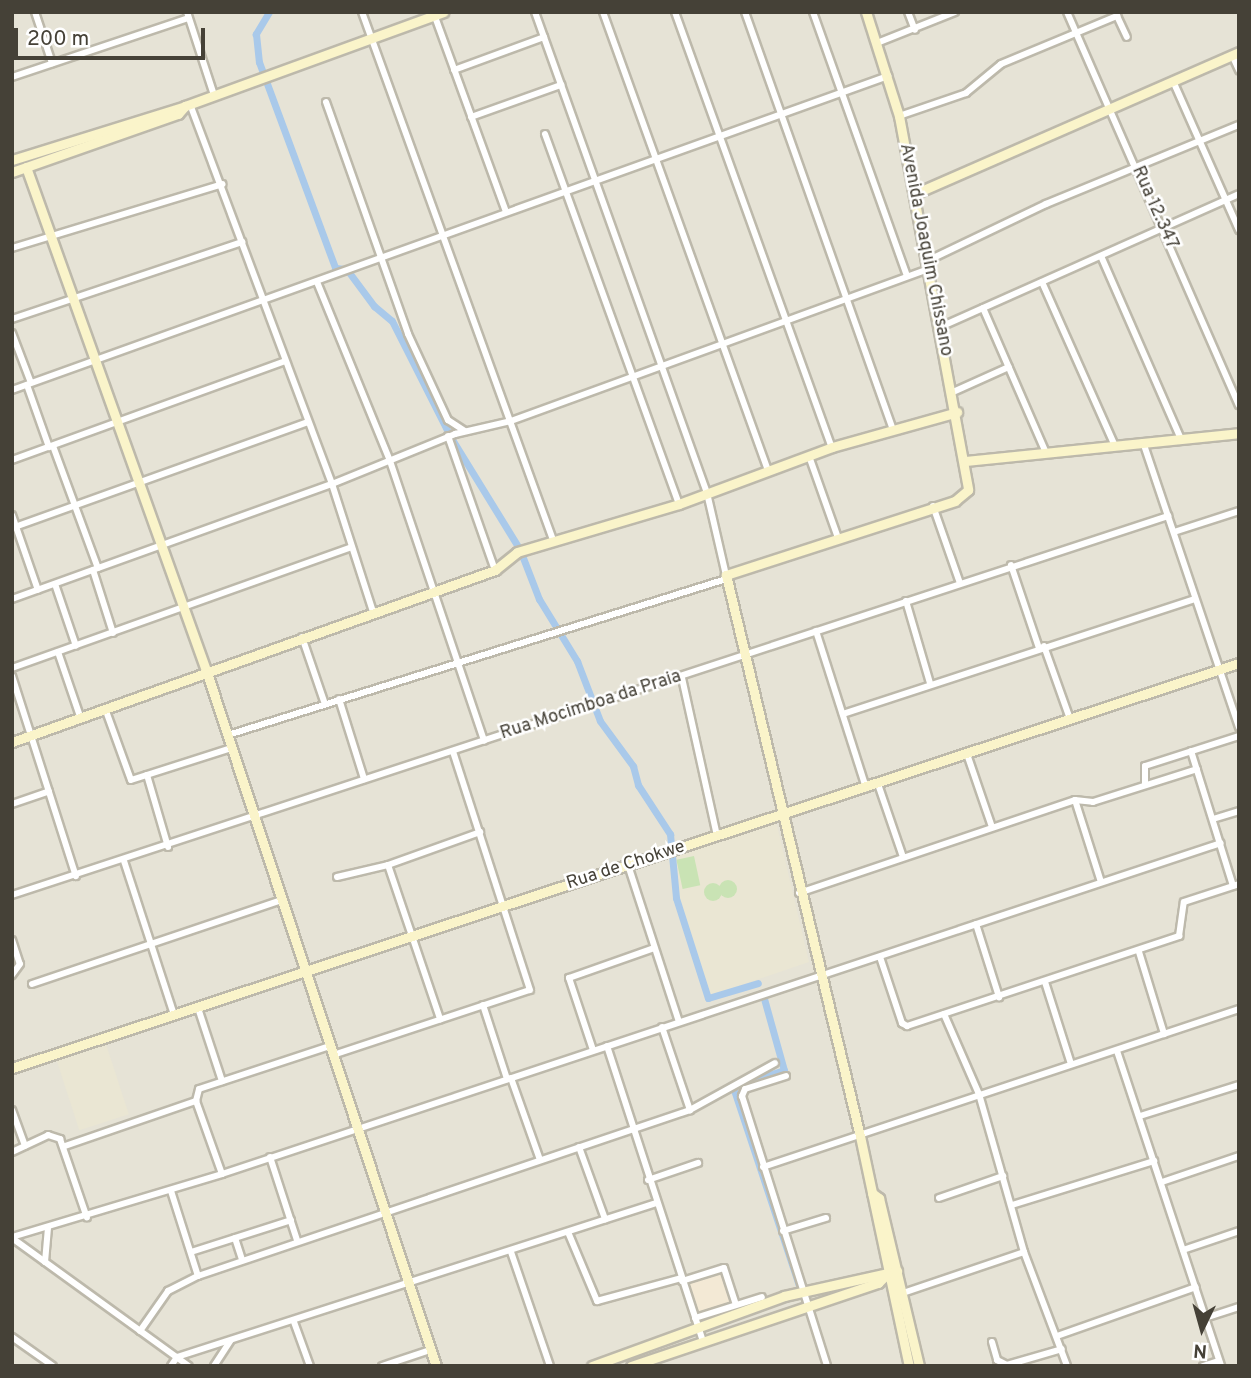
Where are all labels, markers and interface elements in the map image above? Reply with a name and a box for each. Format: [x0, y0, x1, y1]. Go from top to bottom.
scale bar [18, 14, 208, 58]
text: 200 m [27, 26, 89, 53]
street label: Avenida Joaquim Chissano [894, 142, 956, 358]
street label: Rua 12.347 [1126, 163, 1182, 253]
street label: Rua Mocimboa da Praia [498, 667, 684, 745]
street label: Rua de Chokwe [564, 837, 688, 895]
north arrow [1167, 1294, 1237, 1364]
text: N [1192, 1337, 1208, 1362]

